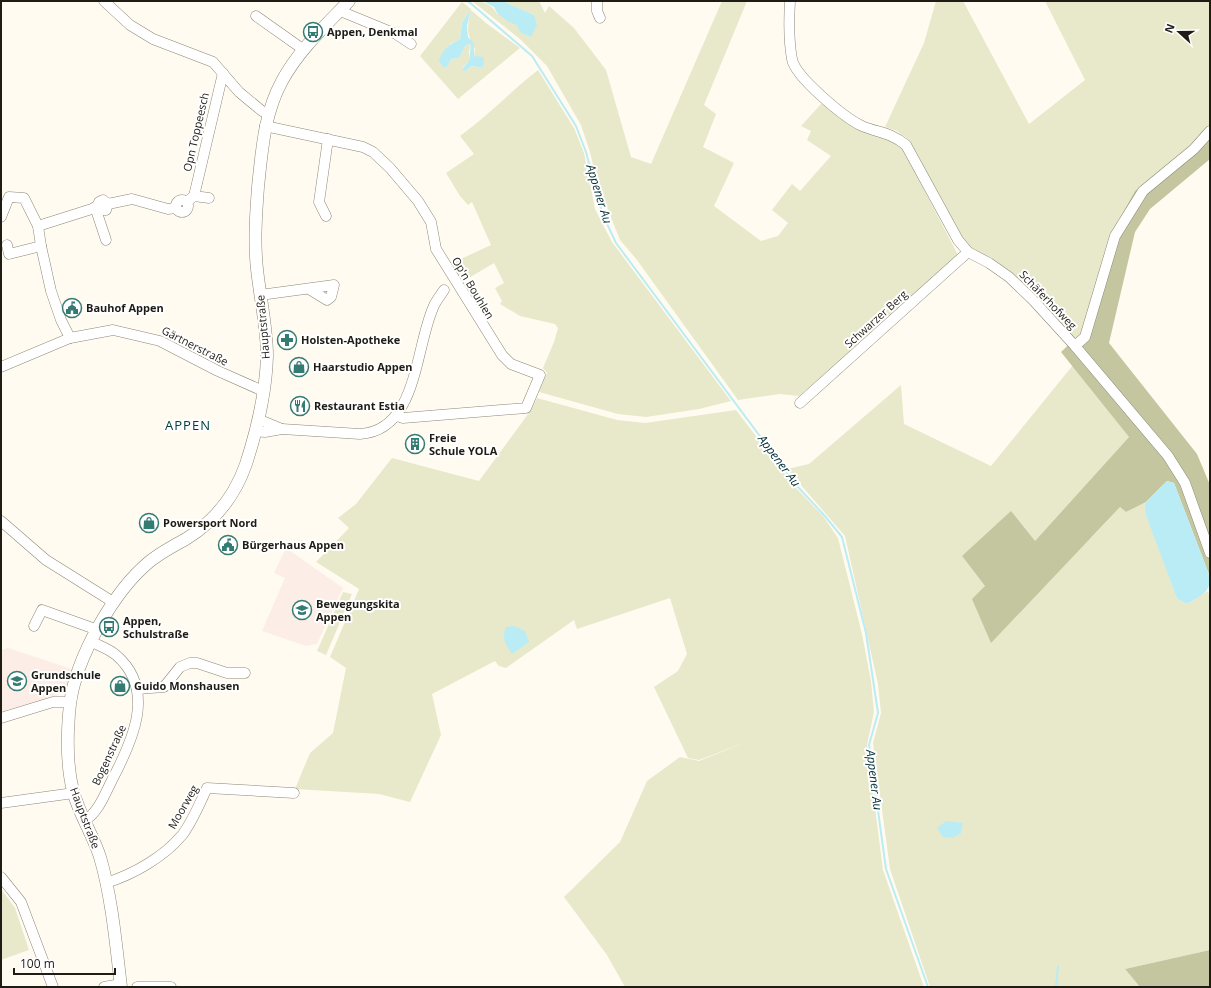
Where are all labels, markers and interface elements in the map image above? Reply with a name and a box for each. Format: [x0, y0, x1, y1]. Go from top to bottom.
north arrow [1159, 12, 1199, 52]
bus stop icon: Appen, Denkmal [302, 21, 324, 43]
text: N [1161, 21, 1178, 35]
place label: Appen, Denkmal [327, 24, 418, 39]
street label: Opn Toppeesch [179, 91, 212, 173]
water label: Appener Au [582, 161, 617, 226]
street label: Op'n Bouhlen [449, 254, 498, 322]
street label: Schäferhofweg [1016, 267, 1080, 332]
street label: Schwarzer Berg [841, 286, 910, 351]
street label: Hauptstraße [252, 294, 273, 360]
public building icon: Bauhof Appen [61, 297, 83, 319]
place label: Bauhof Appen [86, 300, 164, 315]
street label: Gärtnerstraße [159, 322, 231, 369]
pharmacy icon: Holsten-Apotheke [276, 329, 298, 351]
place label: Holsten-Apotheke [301, 332, 401, 347]
shop icon: Haarstudio Appen [288, 356, 310, 378]
place label: Haarstudio Appen [313, 359, 412, 374]
restaurant icon: Restaurant Estia [289, 395, 311, 417]
place label: Restaurant Estia [314, 398, 405, 413]
district label: APPEN [165, 416, 211, 434]
place label: Freie Schule YOLA [429, 430, 498, 458]
water label: Appener Au [754, 430, 805, 490]
building icon: Freie Schule YOLA [404, 433, 426, 455]
shop icon: Powersport Nord [138, 512, 160, 534]
place label: Powersport Nord [163, 515, 257, 530]
public building icon: Bürgerhaus Appen [217, 534, 239, 556]
place label: Bürgerhaus Appen [242, 537, 344, 552]
place label: Bewegungskita Appen [316, 596, 400, 624]
school or university icon: Bewegungskita Appen [291, 599, 313, 621]
place label: Appen, Schulstraße [123, 613, 189, 641]
bus stop icon: Appen, Schulstraße [98, 616, 120, 638]
place label: Grundschule Appen [31, 667, 101, 695]
school or university icon: Grundschule Appen [6, 670, 28, 692]
shop icon: Guido Monshausen [109, 675, 131, 697]
place label: Guido Monshausen [134, 678, 239, 693]
street label: Bogenstraße [88, 722, 129, 788]
water label: Appener Au [862, 748, 887, 811]
street label: Moorweg [164, 782, 201, 831]
street label: Hauptstraße [67, 785, 104, 851]
scale bar [14, 950, 115, 976]
text: 100 m [20, 955, 55, 972]

